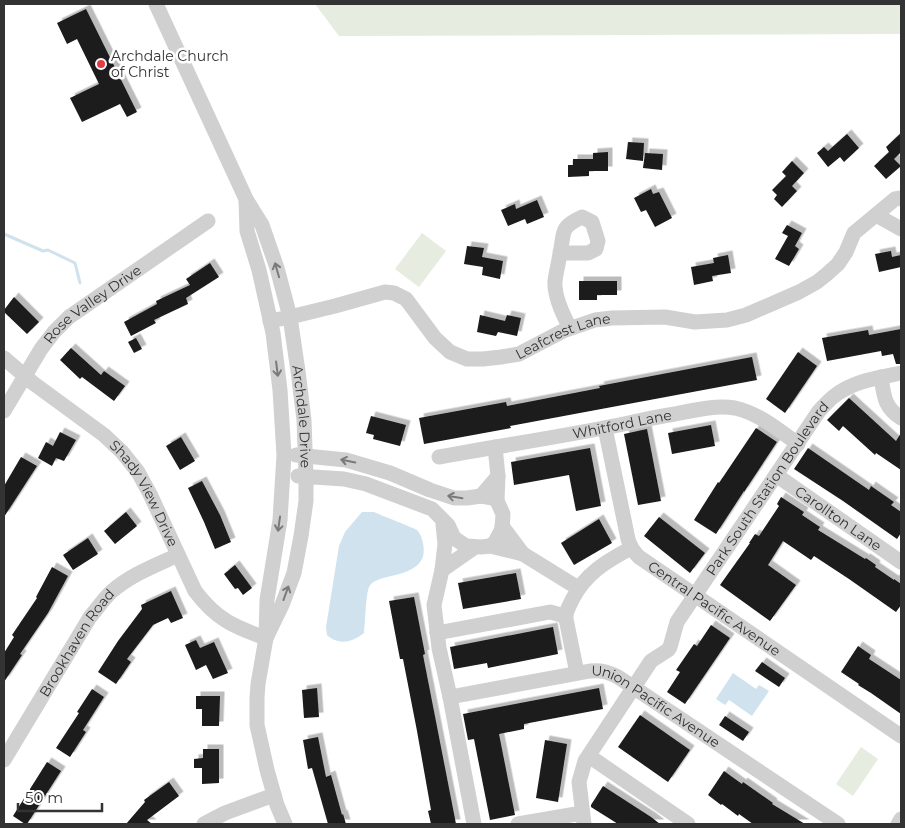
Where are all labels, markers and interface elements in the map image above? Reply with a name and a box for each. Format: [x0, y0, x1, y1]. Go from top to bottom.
place label: Archdale Church of Christ [111, 47, 229, 81]
marker: Archdale Church of Christ [95, 58, 107, 70]
street label: Rose Valley Drive [39, 261, 145, 347]
one-way arrow [272, 262, 282, 278]
street label: Leafcrest Lane [512, 309, 611, 363]
one-way arrow [272, 360, 282, 376]
street label: Archdale Drive [288, 364, 315, 468]
street label: Park South Station Boulevard [702, 397, 833, 579]
street label: Whitford Lane [571, 406, 673, 443]
street label: Shady View Drive [106, 436, 182, 549]
one-way arrow [341, 456, 357, 465]
street label: Carollton Lane [792, 482, 885, 555]
one-way arrow [447, 491, 463, 501]
one-way arrow [274, 516, 284, 532]
street label: Central Pacific Avenue [645, 557, 784, 660]
street label: Brookhaven Road [35, 585, 118, 700]
one-way arrow [282, 586, 291, 601]
street label: Union Pacific Avenue [591, 662, 724, 752]
scale bar [18, 780, 101, 812]
text: 50 m [25, 788, 63, 807]

